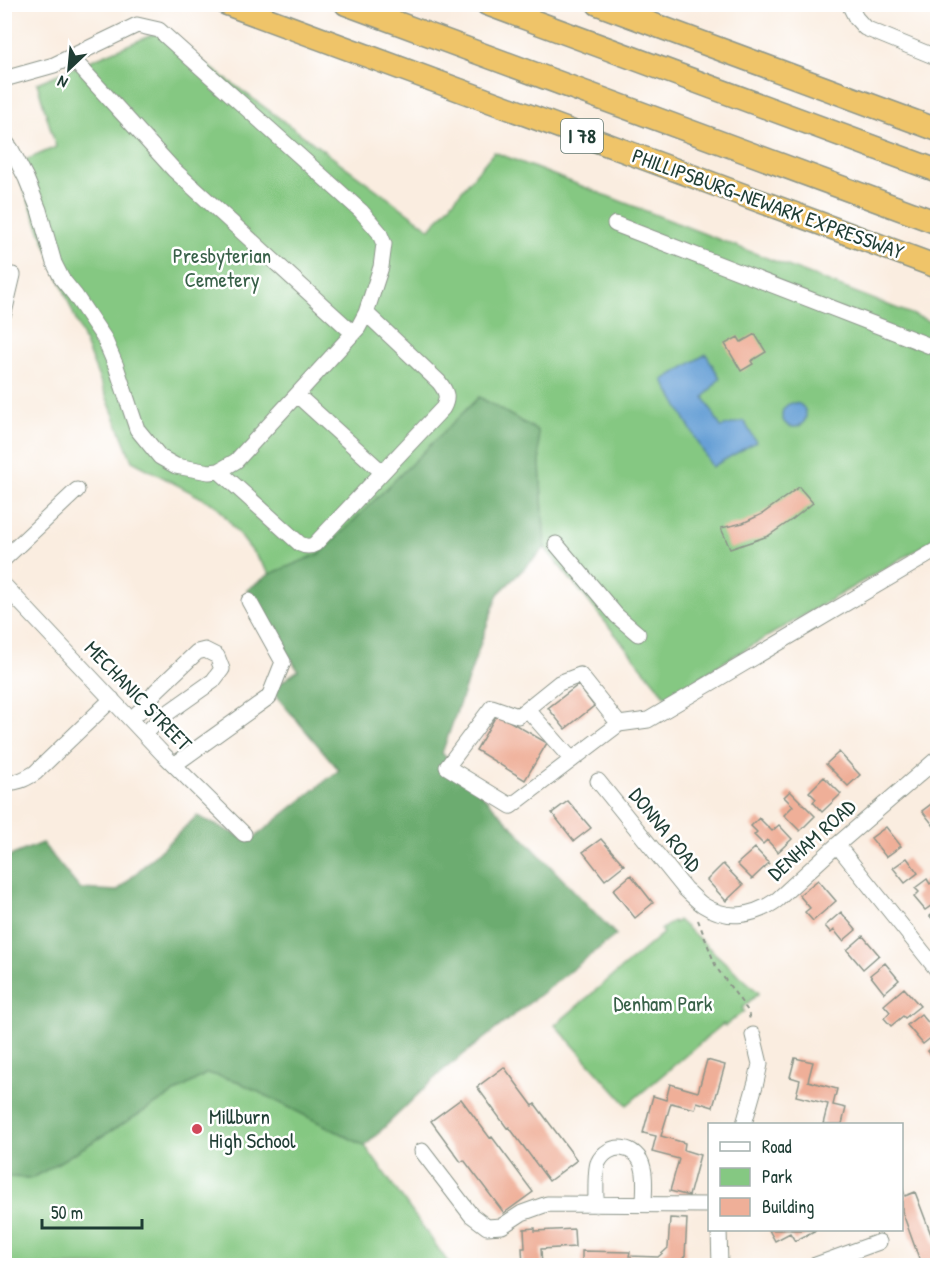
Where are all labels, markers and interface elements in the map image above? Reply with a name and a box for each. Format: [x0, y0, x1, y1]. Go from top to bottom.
north arrow [39, 39, 99, 99]
text: N [53, 71, 71, 94]
road number: I 78 [561, 119, 603, 153]
street label: PHILLIPSBURG-NEWARK EXPRESSWAY [628, 141, 909, 266]
park label: Presbyterian Cemetery [173, 241, 271, 294]
street label: MECHANIC STREET [78, 634, 199, 758]
street label: DONNA ROAD [622, 782, 708, 878]
street label: DENHAM ROAD [761, 792, 862, 887]
park label: Denham Park [613, 989, 713, 1018]
place label: Millburn High School [209, 1102, 296, 1155]
marker: Millburn High School [190, 1122, 204, 1136]
legend [708, 1123, 903, 1231]
text: Road [762, 1134, 792, 1159]
text: Park [762, 1164, 793, 1189]
scale bar [42, 1192, 142, 1230]
text: Building [762, 1194, 814, 1219]
text: 50 m [51, 1200, 83, 1225]

